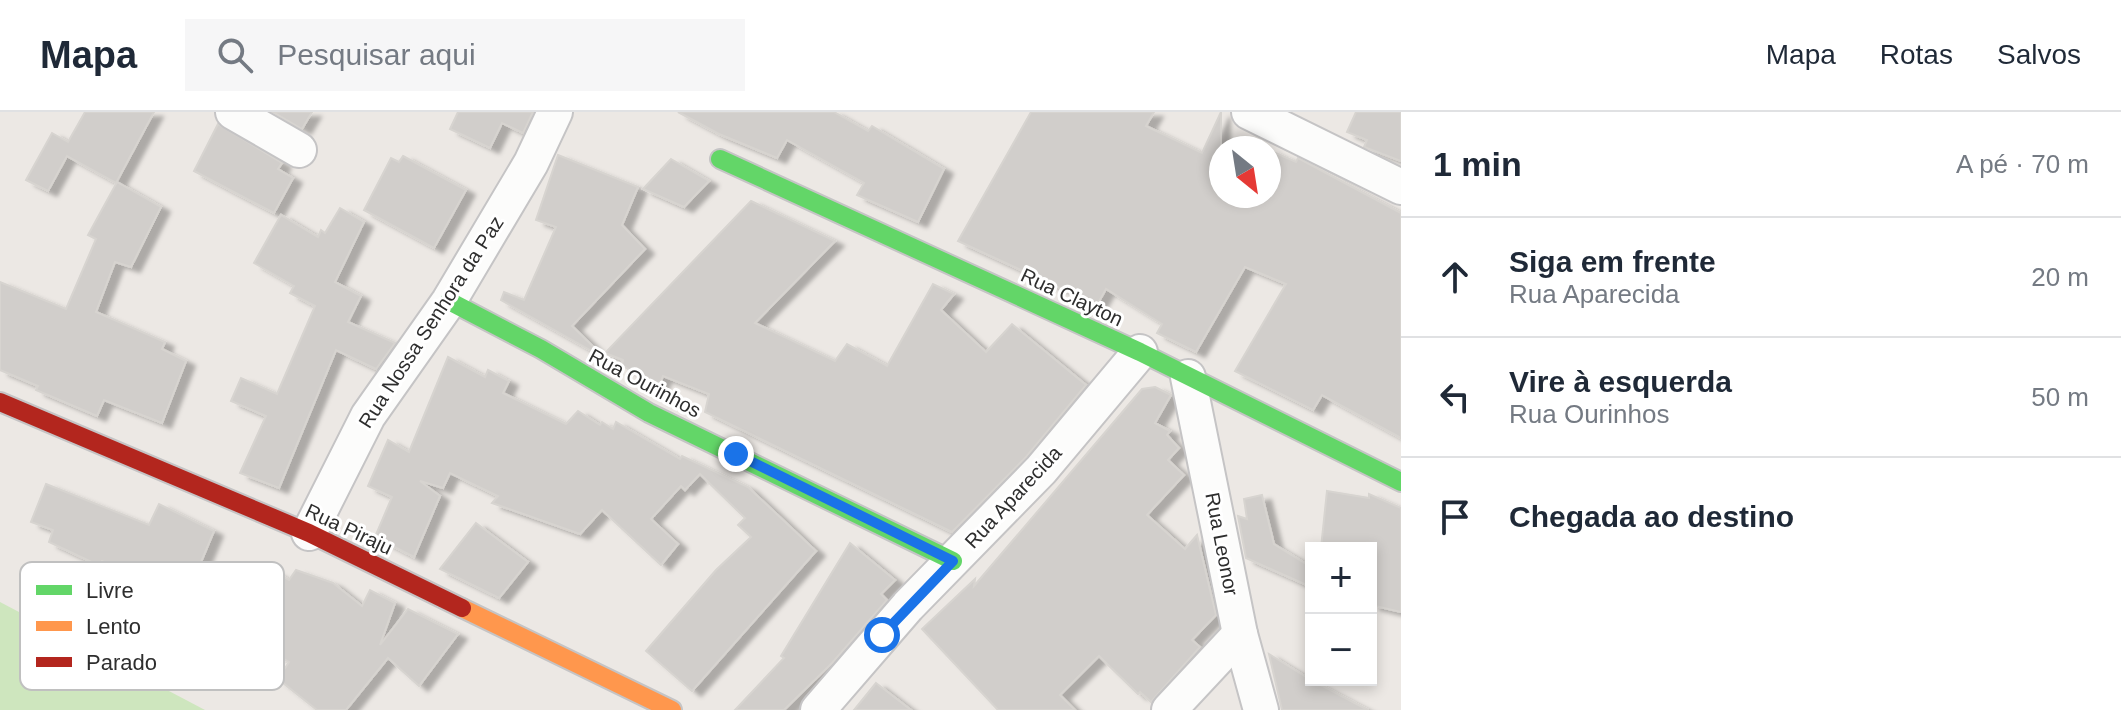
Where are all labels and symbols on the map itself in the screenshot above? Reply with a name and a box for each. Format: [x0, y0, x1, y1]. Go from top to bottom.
north arrow [1209, 136, 1281, 208]
street label: Rua Nossa Senhora da Paz [354, 212, 508, 432]
street label: Rua Clayton [1017, 264, 1127, 330]
street label: Rua Ourinhos [585, 344, 705, 422]
route end [718, 436, 754, 472]
street label: Rua Aparecida [960, 441, 1066, 552]
street label: Rua Leonor [1201, 491, 1243, 598]
street label: Rua Piraju [302, 499, 396, 559]
legend [20, 562, 284, 690]
text: Livre [86, 578, 134, 603]
text: Lento [86, 614, 141, 639]
route start [864, 617, 900, 653]
text: Parado [86, 650, 157, 675]

